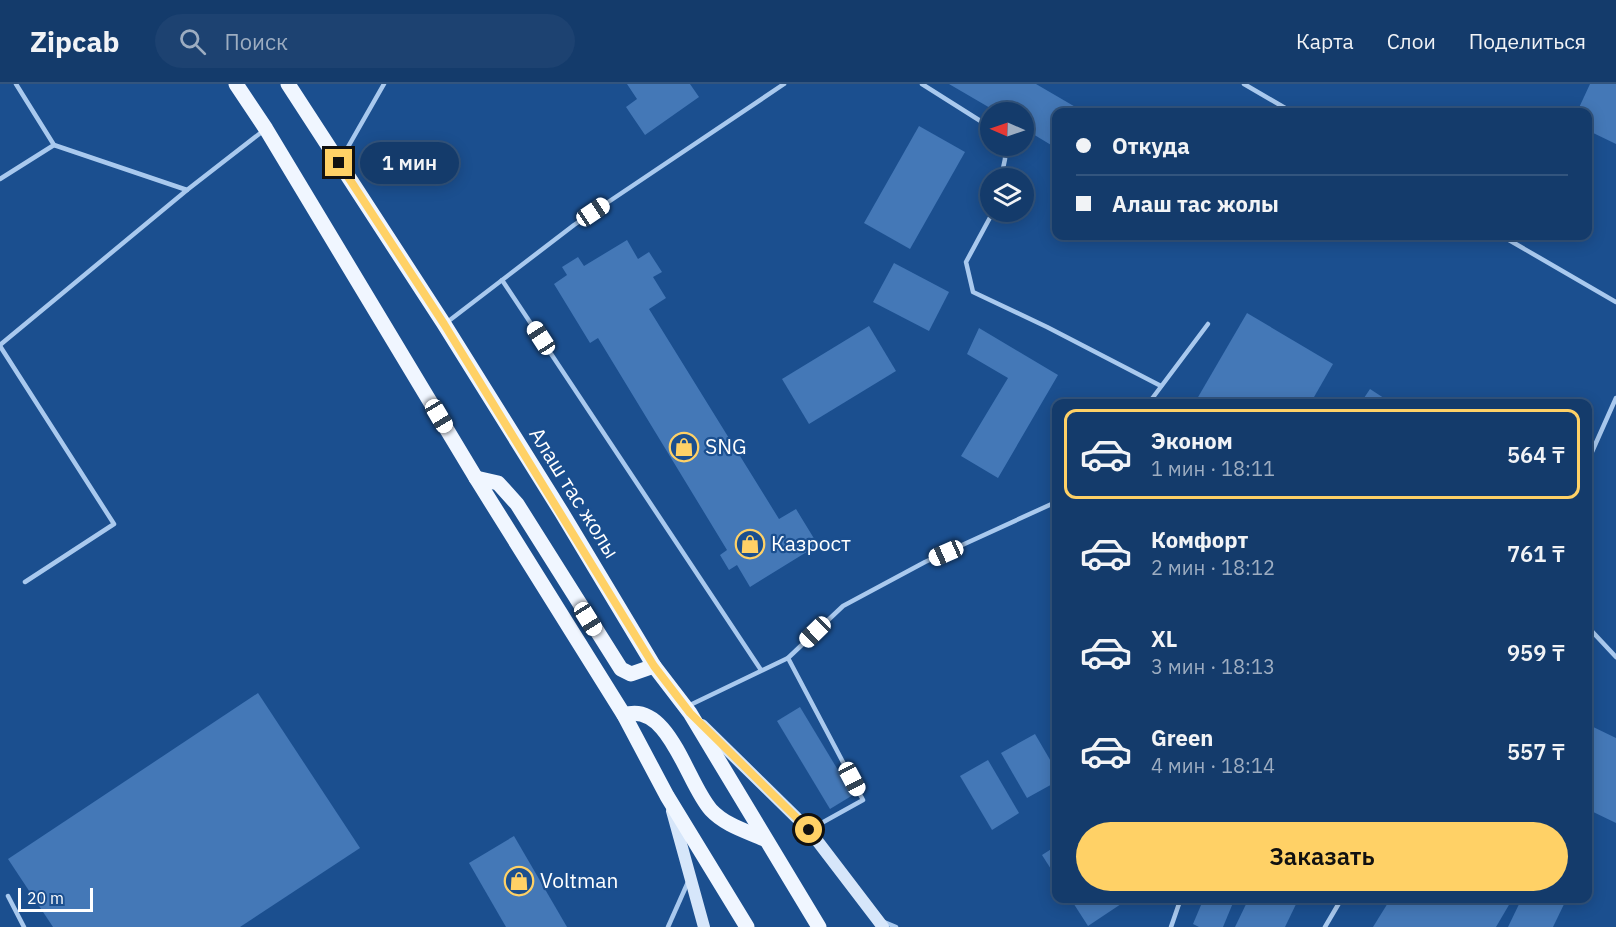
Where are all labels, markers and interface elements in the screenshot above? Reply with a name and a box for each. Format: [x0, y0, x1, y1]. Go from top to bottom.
search box [155, 14, 575, 68]
text: Zipcab [30, 23, 119, 60]
icon: search [176, 25, 209, 58]
text: Поиск [224, 27, 288, 56]
text: Карта [1296, 27, 1354, 55]
text: Слои [1387, 27, 1436, 55]
text: Поделиться [1469, 27, 1586, 55]
north arrow [980, 102, 1034, 156]
map controls [980, 102, 1034, 222]
text: Откуда [1112, 131, 1190, 160]
callout: 1 мин [360, 142, 459, 184]
route end [325, 149, 352, 176]
text: 1 мин [382, 149, 437, 176]
button: layers [980, 168, 1034, 222]
text: Алаш тас жолы [1112, 189, 1279, 218]
car [573, 194, 613, 230]
car [524, 318, 558, 358]
car [422, 396, 456, 436]
street label: Алаш тас жолы [523, 422, 626, 563]
text: Эконом [1151, 426, 1233, 455]
icon: car [1079, 427, 1133, 481]
shop icon: SNG [668, 431, 700, 463]
place label: SNG [705, 432, 747, 460]
text: 564 ₸ [1507, 440, 1565, 469]
text: 1 мин · 18:11 [1151, 455, 1275, 482]
text: Комфорт [1151, 525, 1248, 554]
icon: car [1079, 526, 1133, 580]
shop icon: Казрост [734, 528, 766, 560]
place label: Казрост [771, 529, 851, 557]
car [926, 537, 966, 569]
text: 761 ₸ [1507, 539, 1565, 568]
text: 2 мин · 18:12 [1151, 554, 1275, 581]
car [571, 599, 605, 639]
car [796, 613, 834, 651]
text: XL [1151, 624, 1177, 653]
icon: car [1079, 625, 1133, 679]
text: 959 ₸ [1507, 638, 1565, 667]
text: 3 мин · 18:13 [1151, 653, 1275, 680]
text: Green [1151, 723, 1213, 752]
icon: car [1079, 724, 1133, 778]
text: 557 ₸ [1507, 737, 1565, 766]
text: 4 мин · 18:14 [1151, 752, 1275, 779]
car [836, 759, 868, 799]
route start [795, 816, 822, 843]
button: Заказать [1076, 822, 1568, 891]
shop icon: Voltman [503, 865, 535, 897]
place label: Voltman [540, 866, 618, 894]
scale bar [18, 885, 93, 912]
text: 20 m [27, 888, 64, 908]

